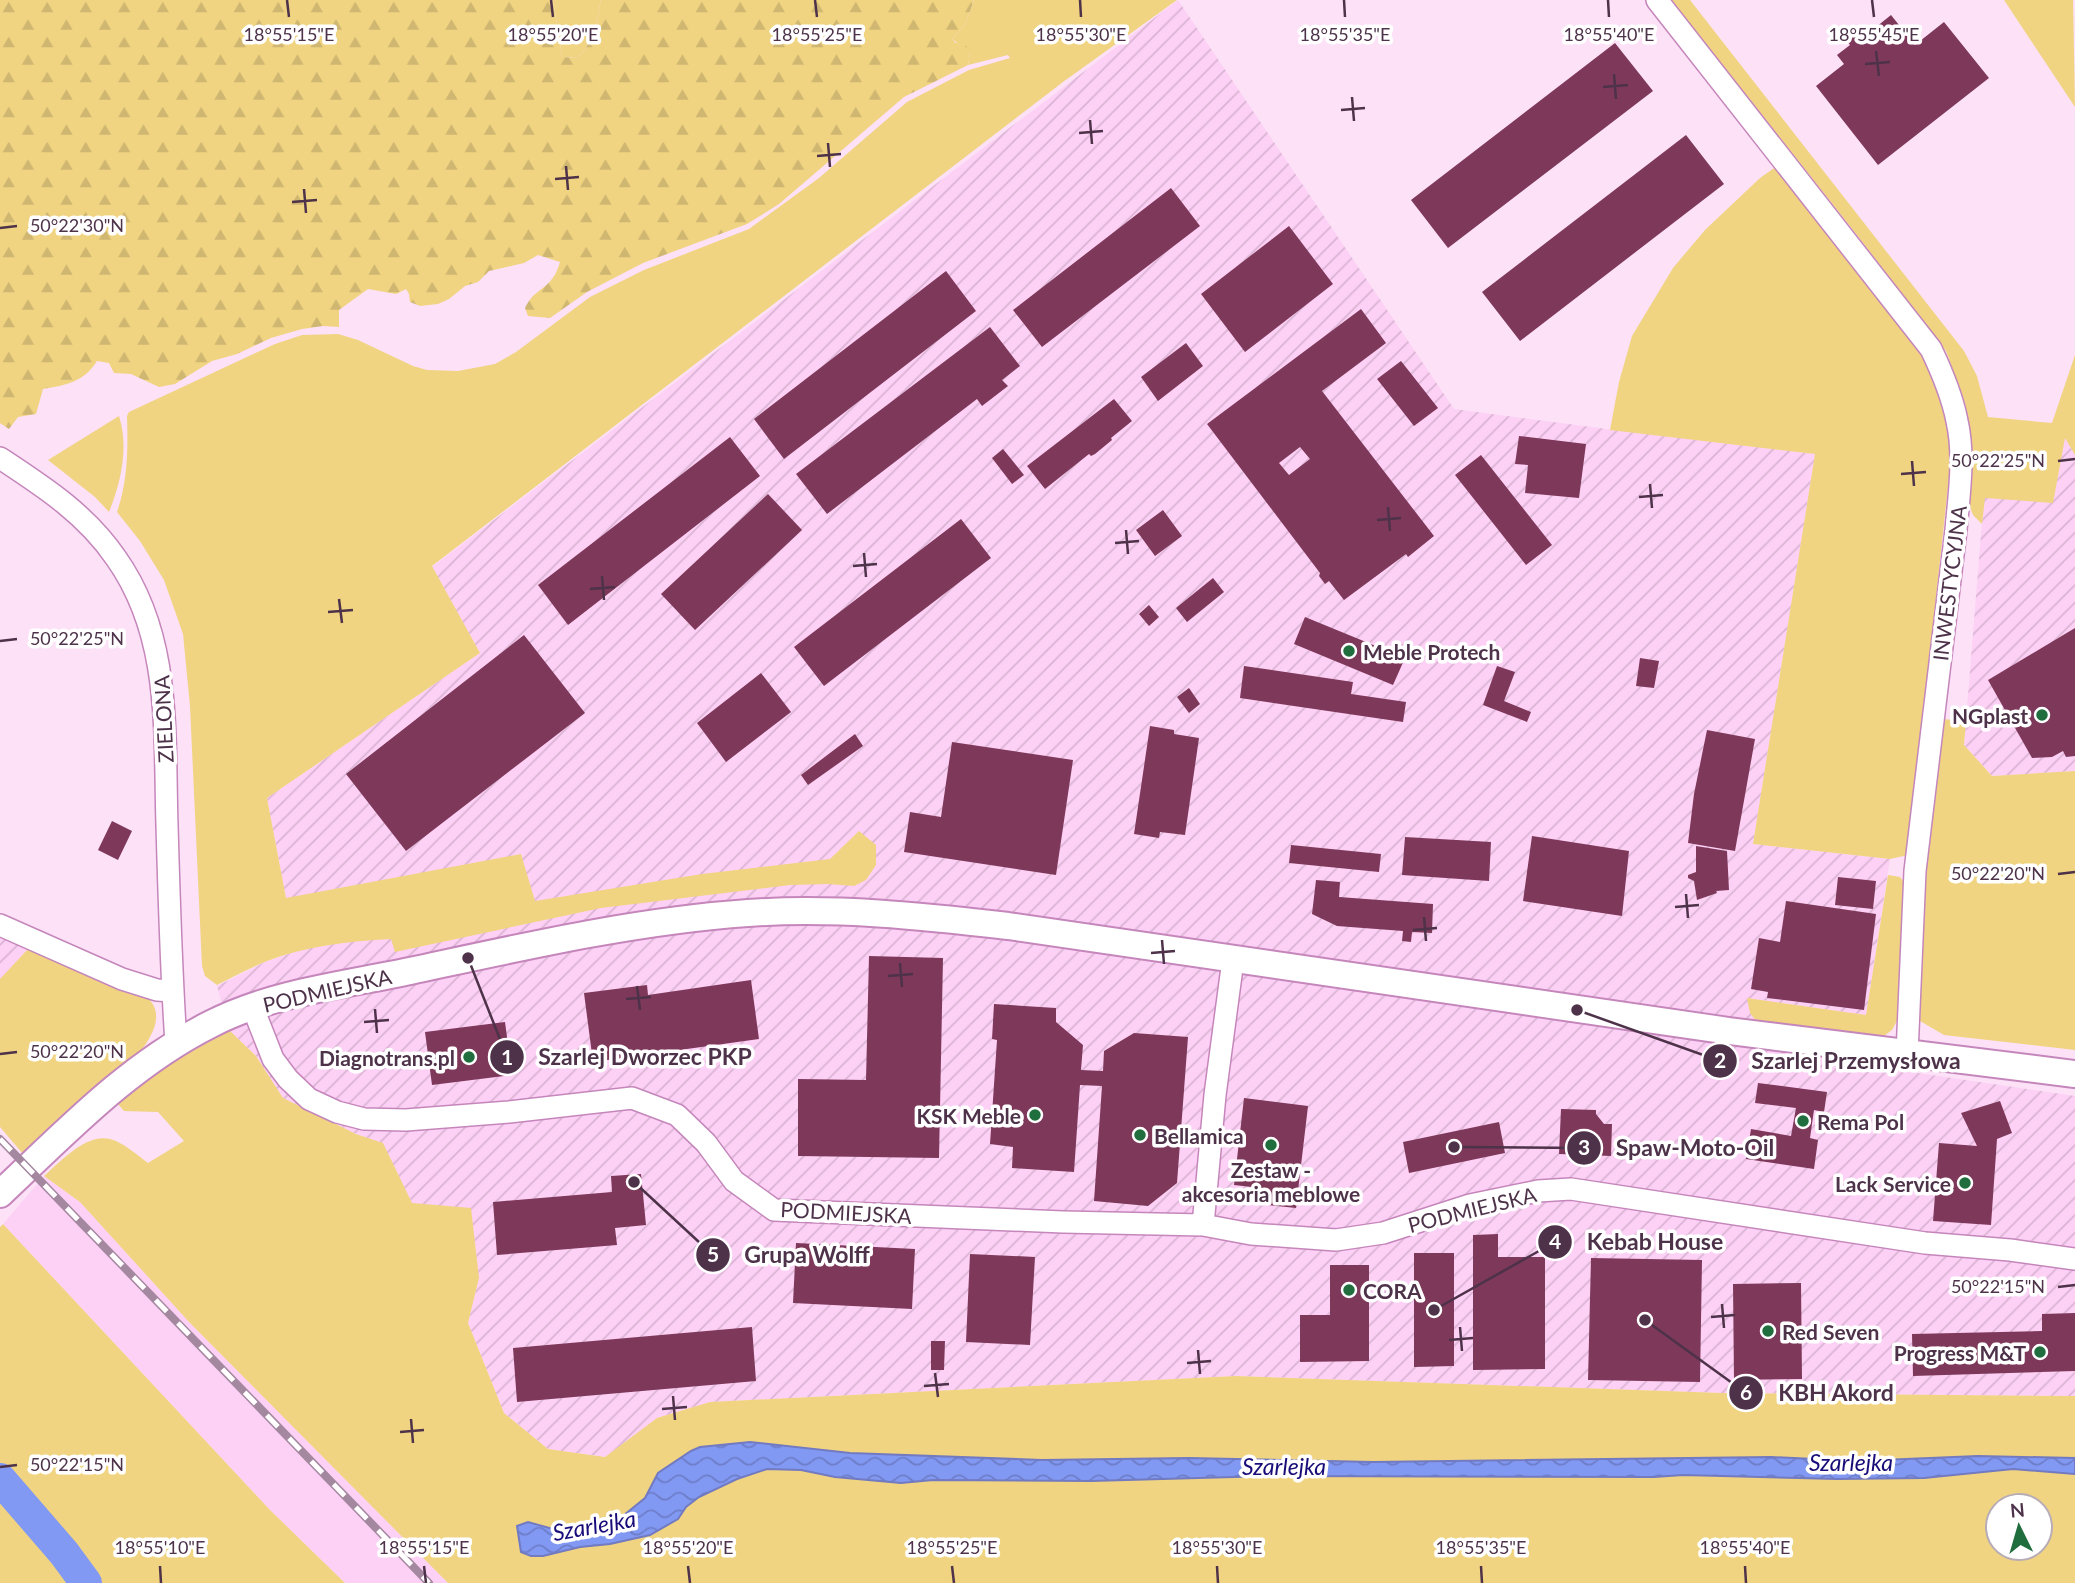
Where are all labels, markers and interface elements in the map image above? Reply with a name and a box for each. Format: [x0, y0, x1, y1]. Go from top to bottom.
text: 18°55'15"E [244, 23, 334, 45]
text: 18°55'20"E [508, 23, 598, 45]
text: 18°55'25"E [772, 23, 862, 45]
text: 18°55'30"E [1036, 23, 1126, 45]
text: 18°55'35"E [1300, 23, 1390, 45]
text: 18°55'40"E [1564, 23, 1654, 45]
text: 18°55'45"E [1829, 23, 1919, 45]
text: 50°22'30"N [30, 214, 124, 236]
text: 50°22'25"N [1951, 449, 2045, 471]
street label: INWESTYCYJNA [1927, 503, 1971, 662]
text: 50°22'25"N [30, 627, 124, 649]
place label: Meble Protech [1363, 639, 1500, 664]
marker: Meble Protech [1341, 643, 1357, 659]
street label: ZIELONA [148, 674, 178, 763]
place label: NGplast [1952, 703, 2028, 728]
marker: NGplast [2034, 707, 2050, 723]
text: 50°22'20"N [1951, 862, 2045, 884]
street label: PODMIEJSKA [260, 963, 395, 1017]
callout: Szarlej Dworzec PKP [490, 1035, 766, 1079]
callout: Szarlej Przemysłowa [1703, 1039, 1975, 1083]
text: 50°22'20"N [30, 1040, 124, 1062]
text: Szarlej Dworzec PKP [538, 1042, 752, 1070]
text: 1 [501, 1044, 513, 1069]
place label: Diagnotrans.pl [319, 1045, 455, 1070]
text: Szarlej Przemysłowa [1751, 1046, 1961, 1074]
text: 2 [1714, 1047, 1726, 1072]
marker: Diagnotrans.pl [461, 1049, 477, 1065]
place label: KSK Meble [917, 1103, 1021, 1128]
marker: KSK Meble [1027, 1107, 1043, 1123]
place label: Rema Pol [1817, 1109, 1904, 1134]
marker: Rema Pol [1795, 1113, 1811, 1129]
place label: Bellamica [1154, 1123, 1244, 1148]
callout: Spaw-Moto-Oil [1567, 1126, 1789, 1170]
marker: Bellamica [1132, 1127, 1148, 1143]
text: Spaw-Moto-Oil [1616, 1133, 1774, 1161]
text: 3 [1578, 1134, 1590, 1159]
marker: Zestaw - akcesoria meblowe [1263, 1137, 1279, 1153]
place label: Zestaw - akcesoria meblowe [1182, 1157, 1360, 1206]
place label: Lack Service [1835, 1171, 1951, 1196]
marker: Lack Service [1957, 1175, 1973, 1191]
street label: PODMIEJSKA [1405, 1181, 1539, 1237]
street label: PODMIEJSKA [780, 1196, 913, 1228]
callout: Kebab House [1538, 1220, 1737, 1264]
text: Kebab House [1587, 1227, 1723, 1255]
text: 4 [1549, 1228, 1561, 1253]
callout: Grupa Wolff [695, 1233, 884, 1277]
text: Grupa Wolff [744, 1240, 870, 1268]
text: 5 [707, 1241, 719, 1266]
text: 50°22'15"N [1951, 1275, 2045, 1297]
place label: CORA [1363, 1278, 1422, 1303]
marker: CORA [1341, 1282, 1357, 1298]
place label: Red Seven [1782, 1319, 1879, 1344]
marker: Red Seven [1760, 1323, 1776, 1339]
place label: Progress M&T [1894, 1340, 2026, 1365]
marker: Progress M&T [2032, 1344, 2048, 1360]
callout: KBH Akord [1729, 1371, 1908, 1415]
text: KBH Akord [1778, 1378, 1894, 1406]
text: 6 [1740, 1379, 1752, 1404]
water label: Szarlejka [1809, 1448, 1893, 1476]
water label: Szarlejka [1242, 1452, 1326, 1480]
text: 50°22'15"N [30, 1453, 124, 1475]
north arrow [1984, 1492, 2054, 1562]
text: N [2009, 1497, 2026, 1522]
water label: Szarlejka [550, 1504, 638, 1546]
text: 18°55'10"E [115, 1536, 205, 1558]
text: 18°55'15"E [379, 1536, 469, 1558]
text: 18°55'20"E [643, 1536, 733, 1558]
text: 18°55'25"E [907, 1536, 997, 1558]
text: 18°55'30"E [1172, 1536, 1262, 1558]
text: 18°55'35"E [1436, 1536, 1526, 1558]
text: 18°55'40"E [1700, 1536, 1790, 1558]

